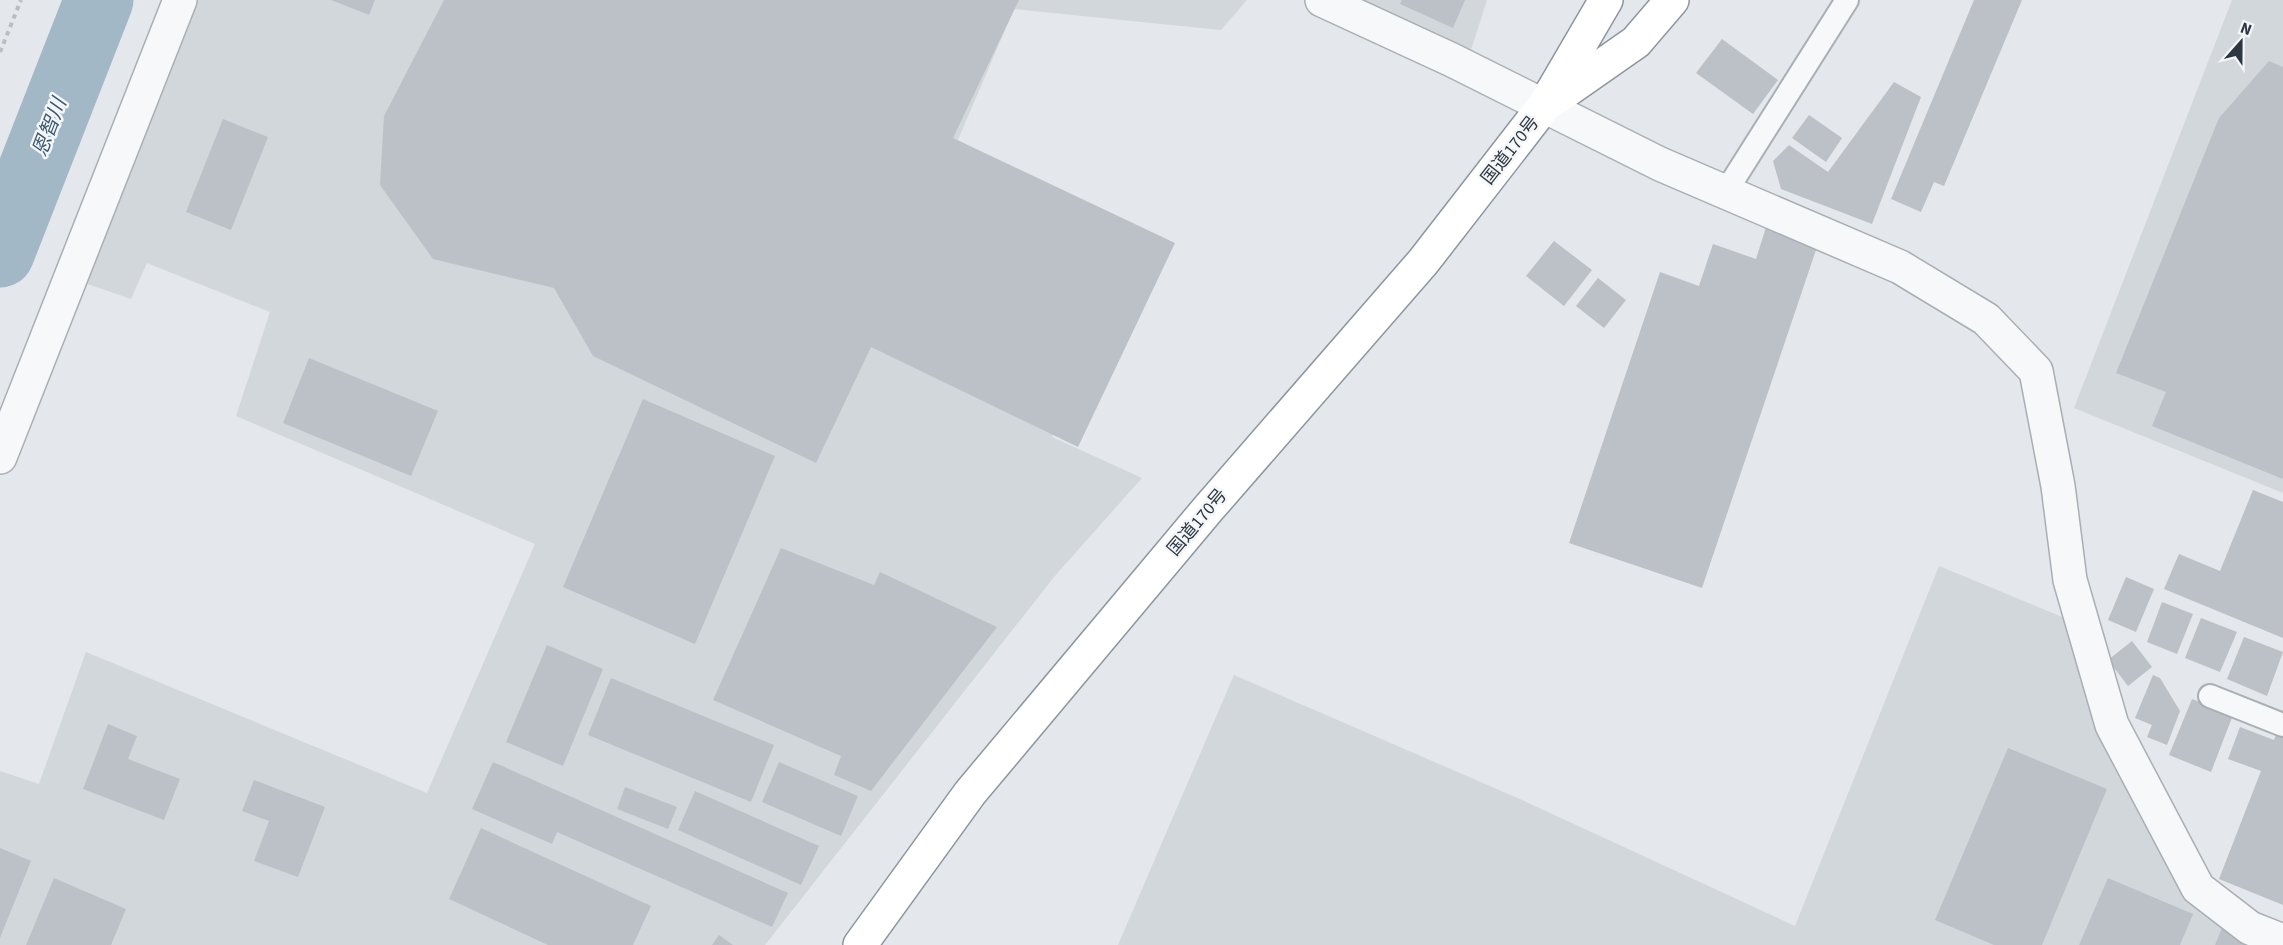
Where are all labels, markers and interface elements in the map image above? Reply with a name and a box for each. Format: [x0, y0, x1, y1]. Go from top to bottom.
north arrow [2211, 12, 2271, 72]
text: N [2237, 17, 2255, 41]
water label: 恩智川 [26, 92, 74, 160]
street label: 国道170号 [1476, 111, 1545, 190]
street label: 国道170号 [1162, 483, 1233, 561]

